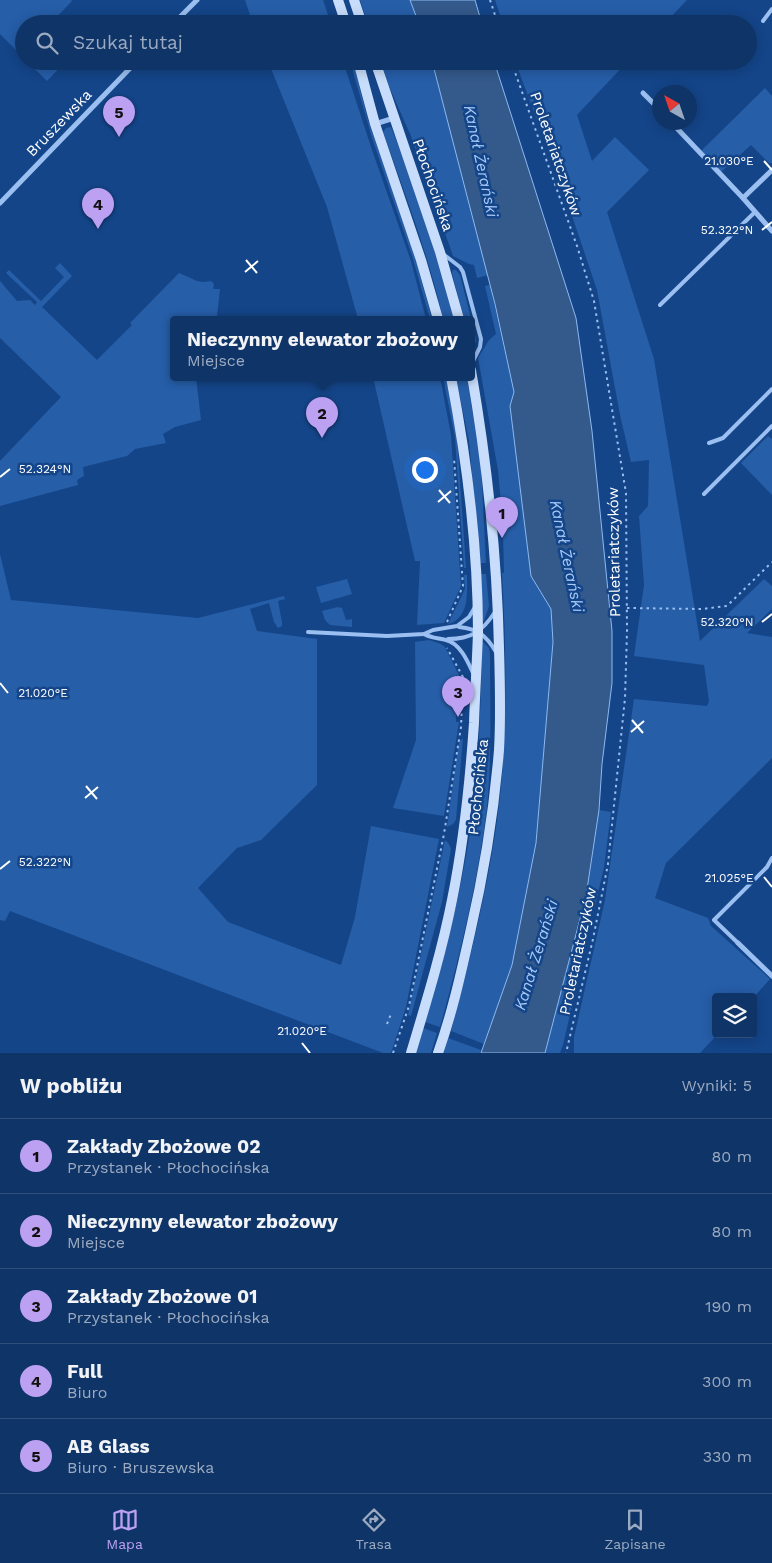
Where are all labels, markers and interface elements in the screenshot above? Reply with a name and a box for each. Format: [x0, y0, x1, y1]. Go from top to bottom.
search box [15, 15, 757, 70]
icon: search [33, 29, 61, 57]
text: Szukaj tutaj [73, 31, 183, 54]
street label: Bruszewska [22, 85, 96, 160]
north arrow [652, 85, 697, 130]
street label: Proletariatczyków [526, 90, 586, 219]
pin: 5 [103, 96, 135, 137]
water label: Kanał Żerański [460, 103, 502, 220]
street label: Płochocińska [409, 136, 457, 234]
text: 21.030°E [704, 154, 754, 168]
pin: 4 [82, 188, 114, 229]
text: 52.322°N [701, 223, 753, 237]
popup [170, 316, 475, 381]
text: Nieczynny elewator zbożowy [187, 328, 458, 351]
text: Miejsce [187, 351, 245, 370]
pin: 2 [306, 397, 338, 438]
your location [412, 457, 438, 483]
text: 52.324°N [19, 462, 71, 476]
street label: Proletariatczyków [604, 486, 624, 617]
pin: 1 [486, 497, 518, 538]
water label: Kanał Żerański [546, 498, 588, 615]
text: 52.320°N [701, 615, 753, 629]
pin: 3 [442, 676, 474, 717]
text: 21.020°E [18, 686, 68, 700]
street label: Płochocińska [464, 737, 492, 836]
text: 52.322°N [19, 855, 71, 869]
text: 21.025°E [704, 871, 754, 885]
street label: Proletariatczyków [556, 885, 600, 1017]
water label: Kanał Żerański [510, 897, 562, 1012]
map controls [712, 993, 757, 1038]
button: layers [712, 993, 757, 1038]
text: 21.020°E [277, 1024, 327, 1038]
text: W pobliżu [20, 1073, 122, 1098]
text: Wyniki: 5 [681, 1076, 752, 1095]
text: Zakłady Zbożowe 02 [67, 1135, 261, 1158]
text: 1 [33, 1147, 39, 1166]
text: 80 m [711, 1147, 752, 1166]
text: Przystanek · Płochocińska [67, 1158, 270, 1177]
text: Nieczynny elewator zbożowy [67, 1210, 338, 1233]
text: 2 [31, 1222, 41, 1241]
text: 80 m [711, 1222, 752, 1241]
text: Miejsce [67, 1233, 125, 1252]
text: Zakłady Zbożowe 01 [67, 1285, 257, 1308]
text: 3 [31, 1297, 41, 1316]
text: 190 m [705, 1297, 752, 1316]
text: Przystanek · Płochocińska [67, 1308, 270, 1327]
text: Full [67, 1360, 103, 1383]
text: 4 [31, 1372, 41, 1391]
text: 300 m [702, 1372, 752, 1391]
text: Biuro [67, 1383, 107, 1402]
text: AB Glass [67, 1435, 150, 1458]
text: 5 [31, 1447, 41, 1466]
text: 330 m [703, 1447, 752, 1466]
text: Biuro · Bruszewska [67, 1458, 214, 1477]
tab: Mapa [106, 1506, 143, 1552]
tab: Trasa [355, 1506, 392, 1552]
tab: Zapisane [604, 1506, 666, 1552]

